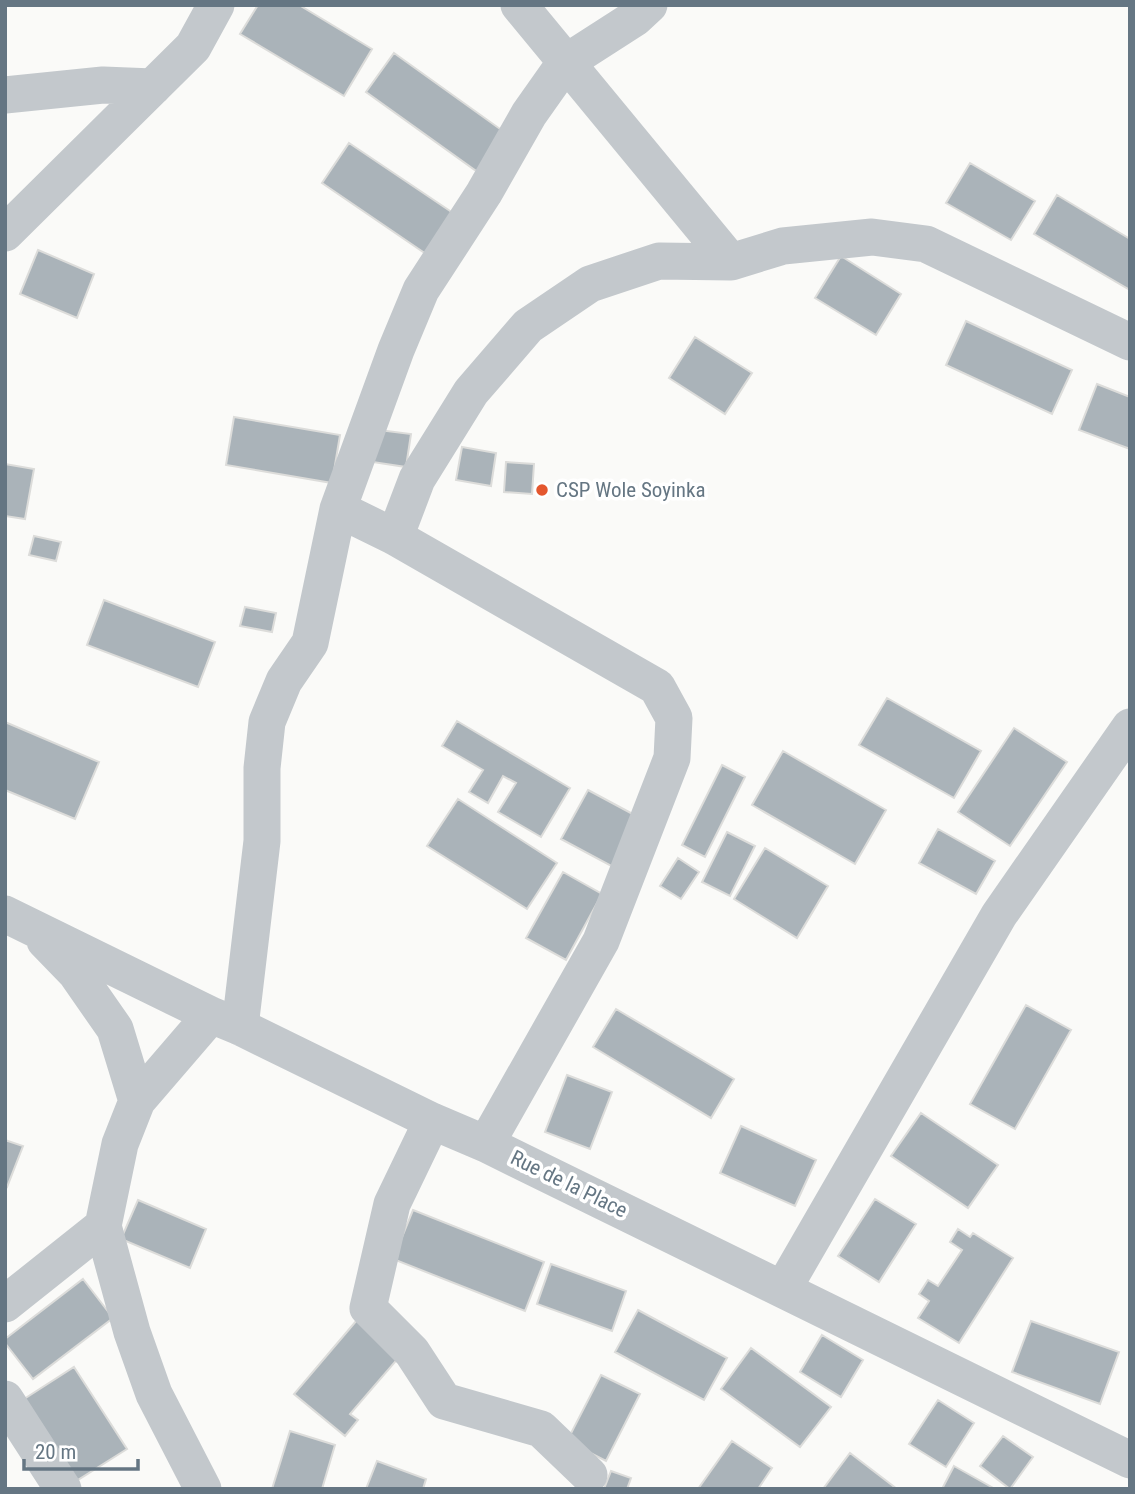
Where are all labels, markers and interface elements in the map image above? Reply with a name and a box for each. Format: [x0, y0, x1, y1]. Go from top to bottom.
place label: CSP Wole Soyinka [556, 478, 706, 502]
marker: CSP Wole Soyinka [534, 482, 550, 498]
street label: Rue de la Place [507, 1145, 631, 1223]
scale bar [24, 1428, 138, 1472]
text: 20 m [35, 1440, 76, 1464]

